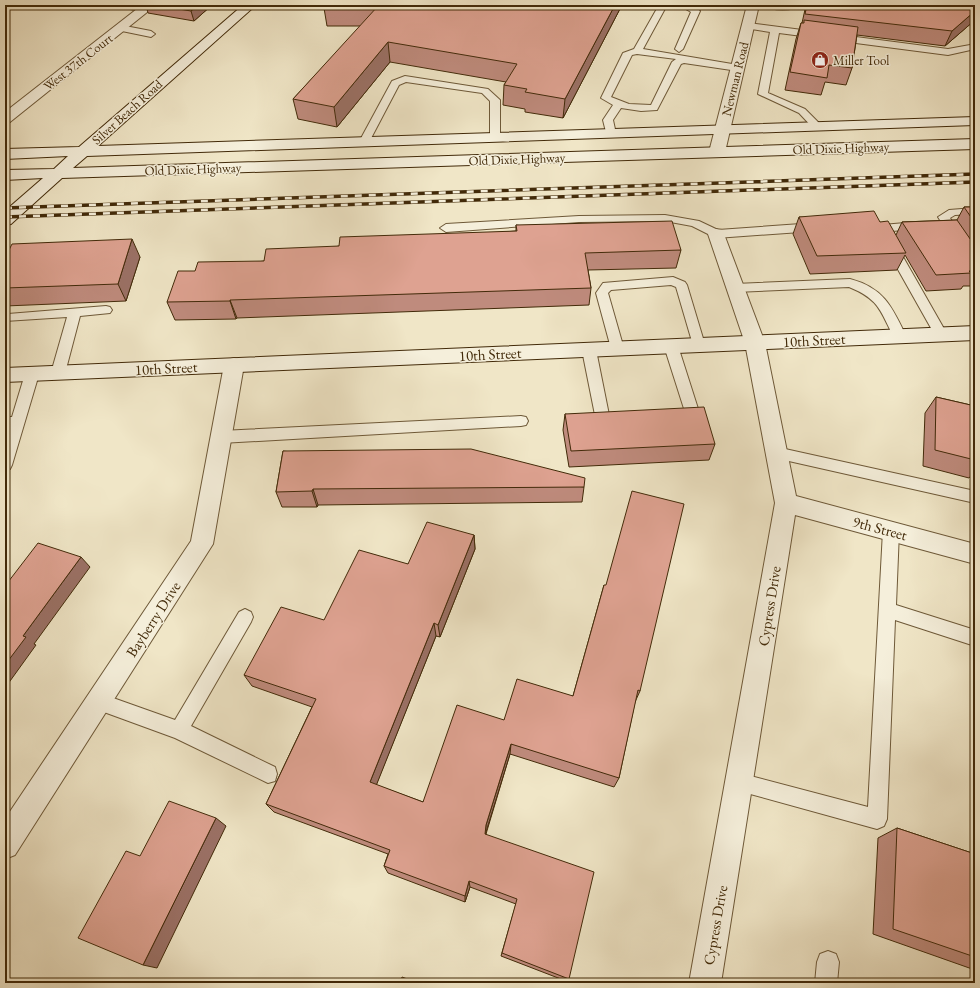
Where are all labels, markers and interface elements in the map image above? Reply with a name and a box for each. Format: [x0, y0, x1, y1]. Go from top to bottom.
street label: West 37th Court [40, 30, 116, 94]
street label: Newman Road [718, 40, 753, 118]
shop icon: Miller Tool [810, 50, 830, 70]
place label: Miller Tool [833, 52, 889, 69]
street label: Silver Beach Road [88, 75, 166, 148]
street label: Old Dixie Highway [792, 138, 890, 158]
street label: Old Dixie Highway [468, 149, 566, 169]
street label: Old Dixie Highway [144, 159, 242, 179]
street label: 10th Street [782, 329, 846, 351]
street label: 10th Street [458, 343, 522, 365]
street label: 10th Street [134, 357, 198, 379]
street label: 9th Street [851, 512, 910, 544]
street label: Cypress Drive [753, 565, 785, 647]
street label: Bayberry Drive [121, 577, 185, 660]
street label: Cypress Drive [699, 884, 731, 966]

